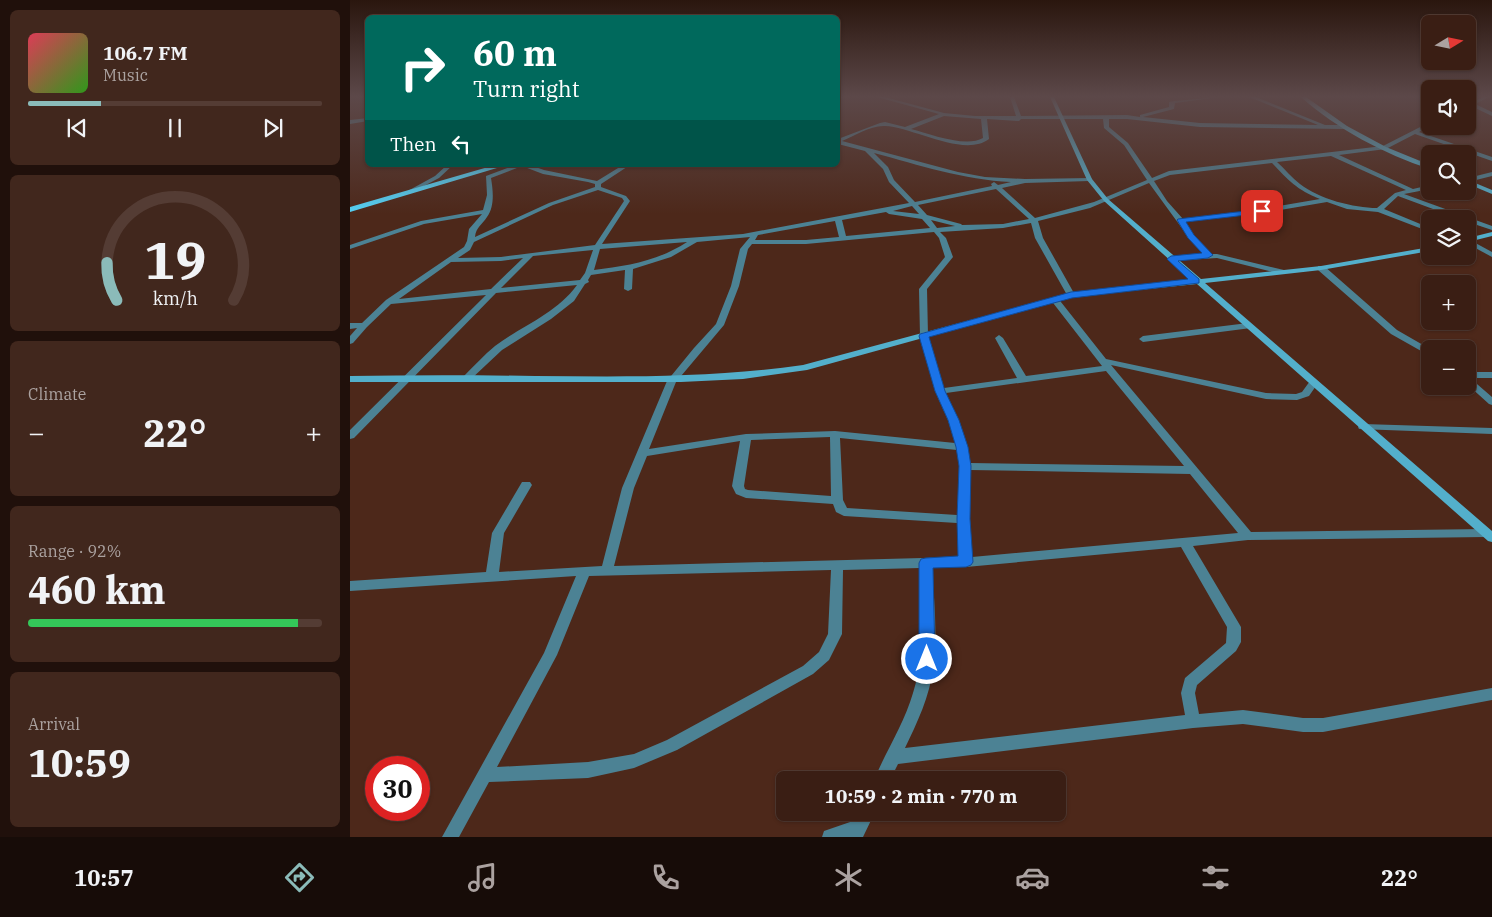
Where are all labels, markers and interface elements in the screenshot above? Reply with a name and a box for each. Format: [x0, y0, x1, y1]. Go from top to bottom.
north arrow [1421, 15, 1476, 70]
map controls [1421, 15, 1476, 395]
text: 60 m [473, 30, 557, 76]
icon: right [390, 35, 455, 100]
text: 106.7 FM [103, 41, 188, 65]
text: Music [103, 65, 148, 85]
text: Turn right [473, 74, 580, 103]
button: sound [1421, 80, 1476, 135]
icon: previous [63, 114, 91, 142]
icon: pause [161, 114, 189, 142]
icon: next [259, 114, 287, 142]
icon: left [447, 130, 475, 158]
text: Then [390, 132, 437, 156]
button: search [1421, 145, 1476, 200]
pin [1241, 190, 1283, 232]
icon: arrive [1248, 197, 1276, 225]
button: layers [1421, 210, 1476, 265]
text: 19 [144, 226, 206, 293]
button: + [1421, 275, 1476, 330]
text: km/h [152, 287, 198, 310]
button: − [1421, 340, 1476, 395]
text: Climate [28, 384, 86, 404]
text: 22° [143, 408, 207, 457]
text: − [28, 414, 45, 451]
text: + [305, 414, 322, 451]
text: Range · 92% [28, 541, 121, 561]
text: 460 km [28, 565, 166, 614]
position arrow [900, 632, 952, 684]
text: Arrival [28, 714, 80, 734]
text: 10:59 [28, 738, 131, 787]
speed limit sign: 30 [365, 756, 430, 821]
text: 10:59 · 2 min · 770 m [825, 784, 1017, 808]
icon: directions [282, 860, 317, 895]
icon: music [465, 860, 500, 895]
icon: phone [648, 860, 683, 895]
icon: climate [831, 860, 866, 895]
icon: car [1015, 860, 1050, 895]
icon: filters [1198, 860, 1233, 895]
text: 10:57 [74, 863, 134, 892]
text: 22° [1381, 863, 1418, 892]

